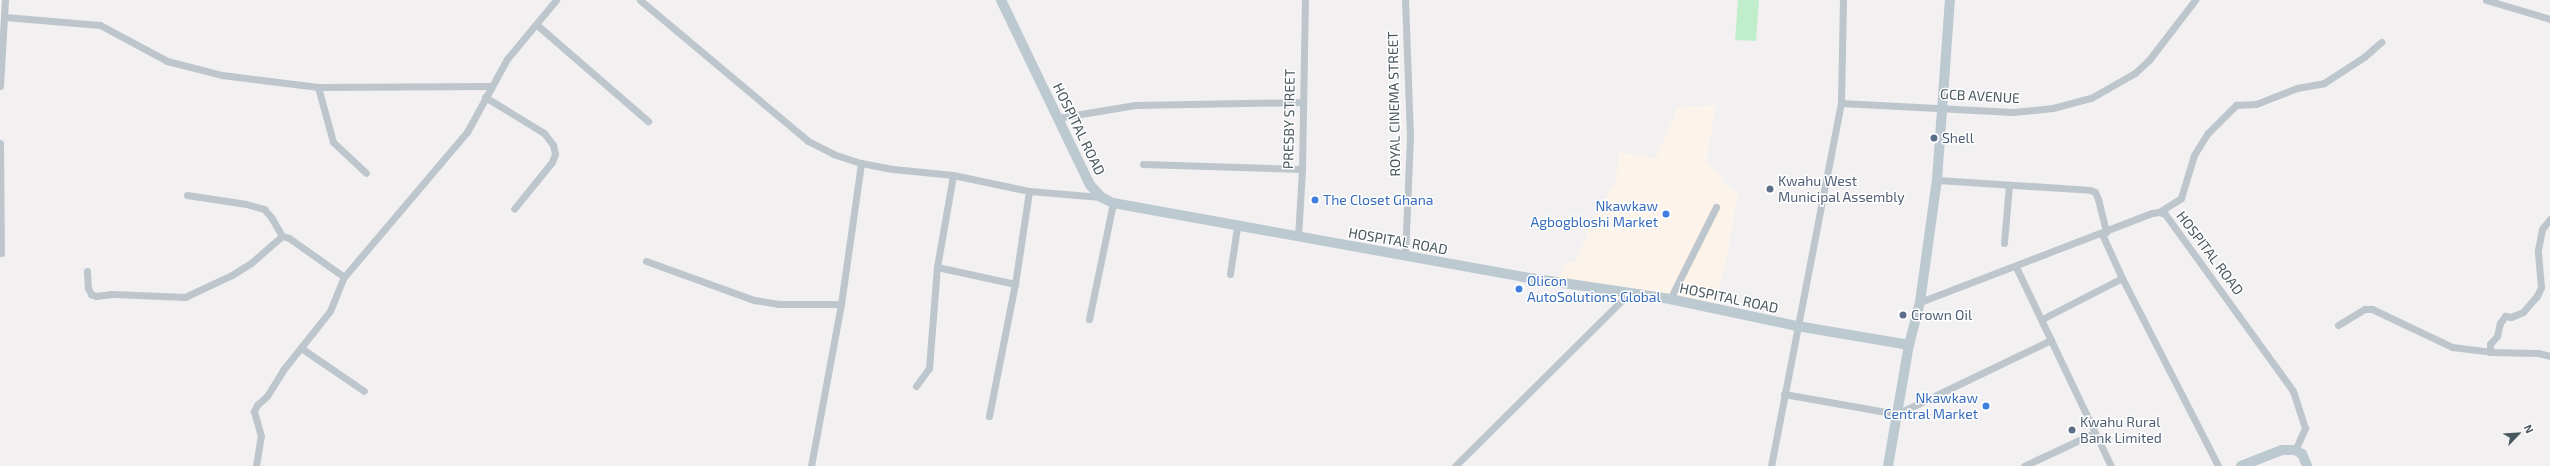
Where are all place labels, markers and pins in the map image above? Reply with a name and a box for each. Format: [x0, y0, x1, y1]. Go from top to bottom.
place label: Shell [1942, 130, 1974, 146]
marker: Shell [1929, 133, 1939, 143]
place label: Kwahu West Municipal Assembly [1778, 173, 1905, 206]
marker: Kwahu West Municipal Assembly [1765, 184, 1775, 194]
place label: The Closet Ghana [1323, 192, 1434, 208]
marker: The Closet Ghana [1310, 195, 1320, 205]
place label: Nkawkaw Agbogbloshi Market [1530, 198, 1658, 230]
marker: Nkawkaw Agbogbloshi Market [1661, 209, 1671, 219]
place label: Olicon AutoSolutions Global [1527, 273, 1661, 306]
marker: Olicon AutoSolutions Global [1514, 284, 1524, 294]
place label: Crown Oil [1911, 307, 1972, 323]
marker: Crown Oil [1898, 310, 1908, 320]
place label: Nkawkaw Central Market [1883, 390, 1978, 422]
marker: Nkawkaw Central Market [1981, 401, 1991, 411]
place label: Kwahu Rural Bank Limited [2080, 414, 2162, 446]
marker: Kwahu Rural Bank Limited [2067, 425, 2077, 435]

